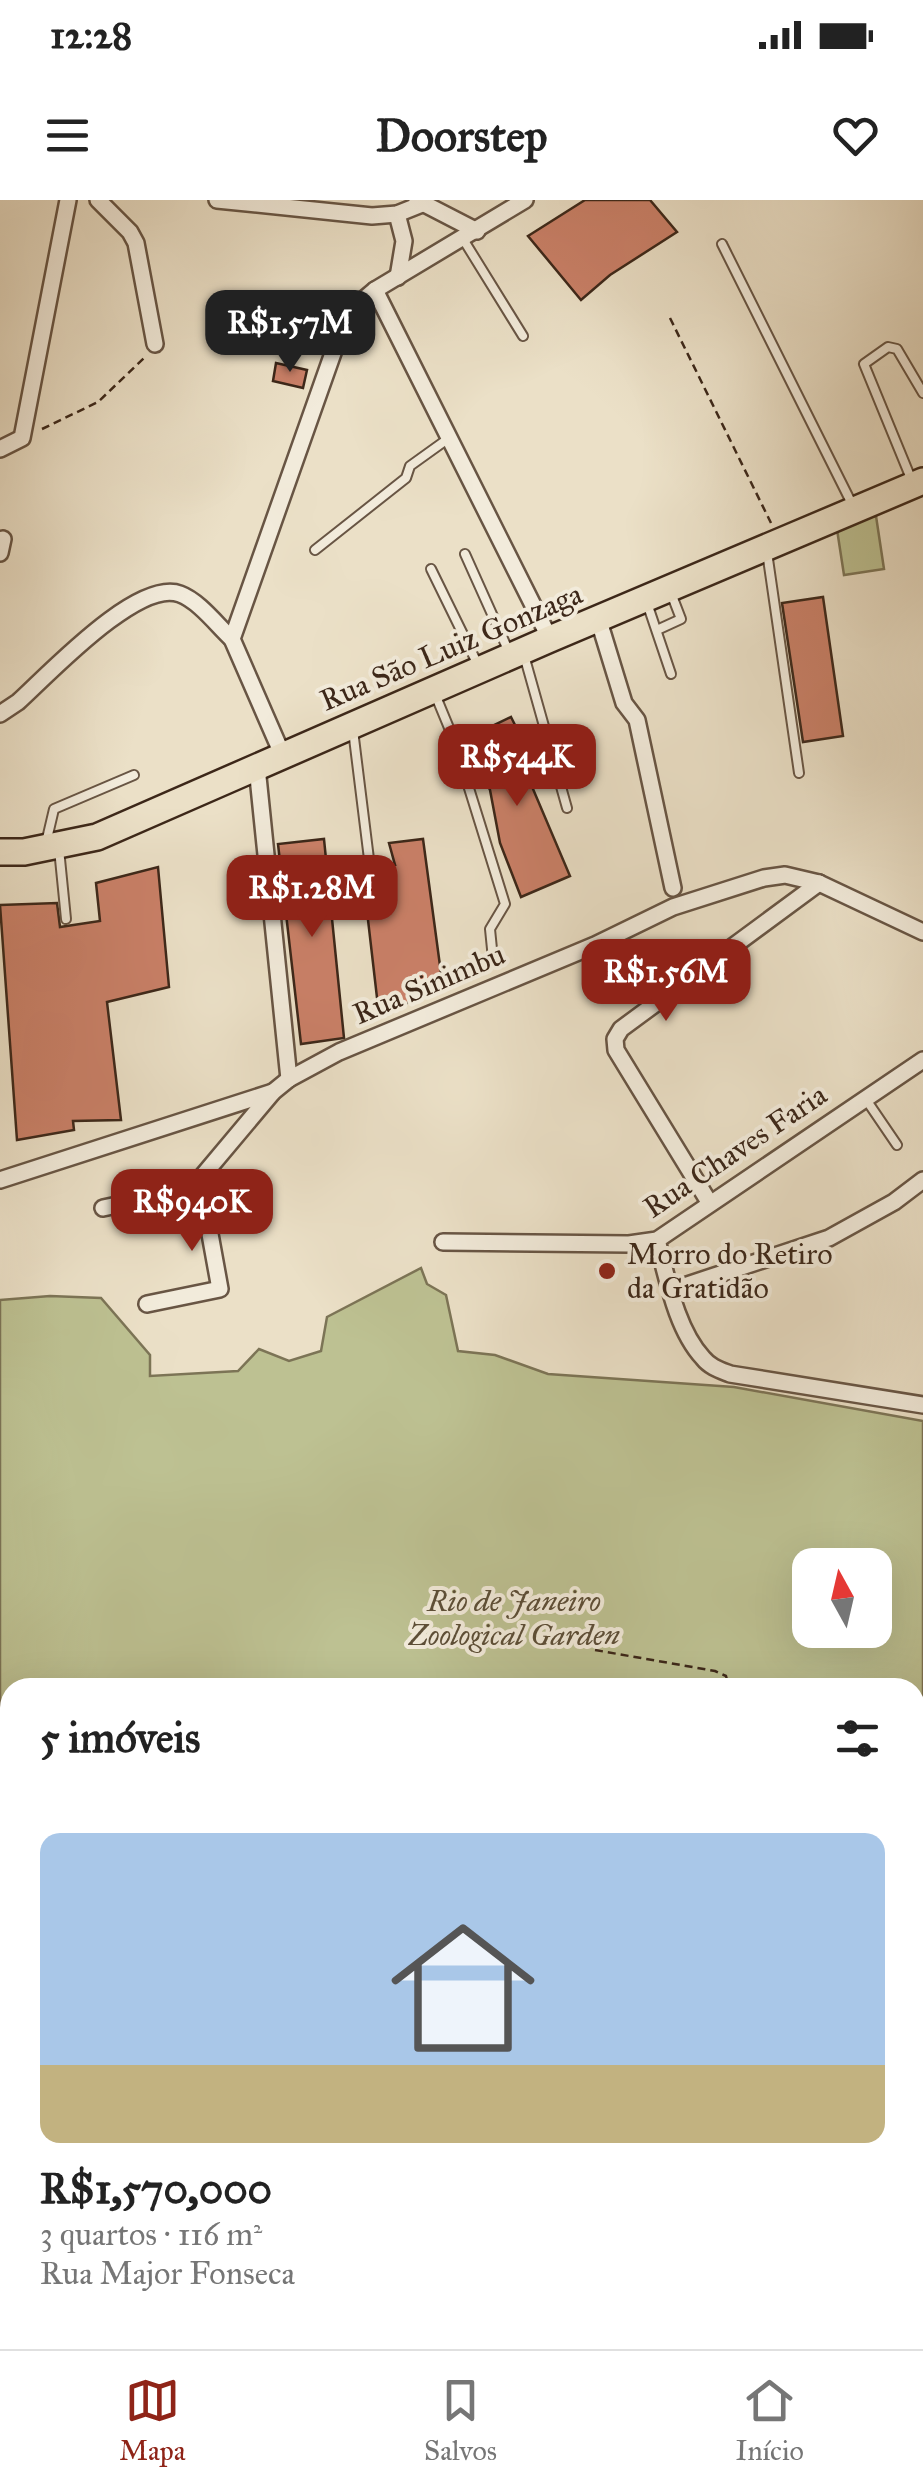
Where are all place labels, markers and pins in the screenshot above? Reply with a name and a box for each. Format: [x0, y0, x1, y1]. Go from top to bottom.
pin: R$1.57M [198, 290, 382, 375]
pin: R$544K [436, 724, 598, 809]
pin: R$1.28M [220, 855, 404, 940]
pin: R$1.56M [574, 939, 758, 1024]
pin: R$940K [111, 1169, 273, 1254]
place label: Morro do Retiro da Gratidão [627, 1236, 833, 1306]
marker: Morro do Retiro da Gratidão [596, 1260, 618, 1282]

